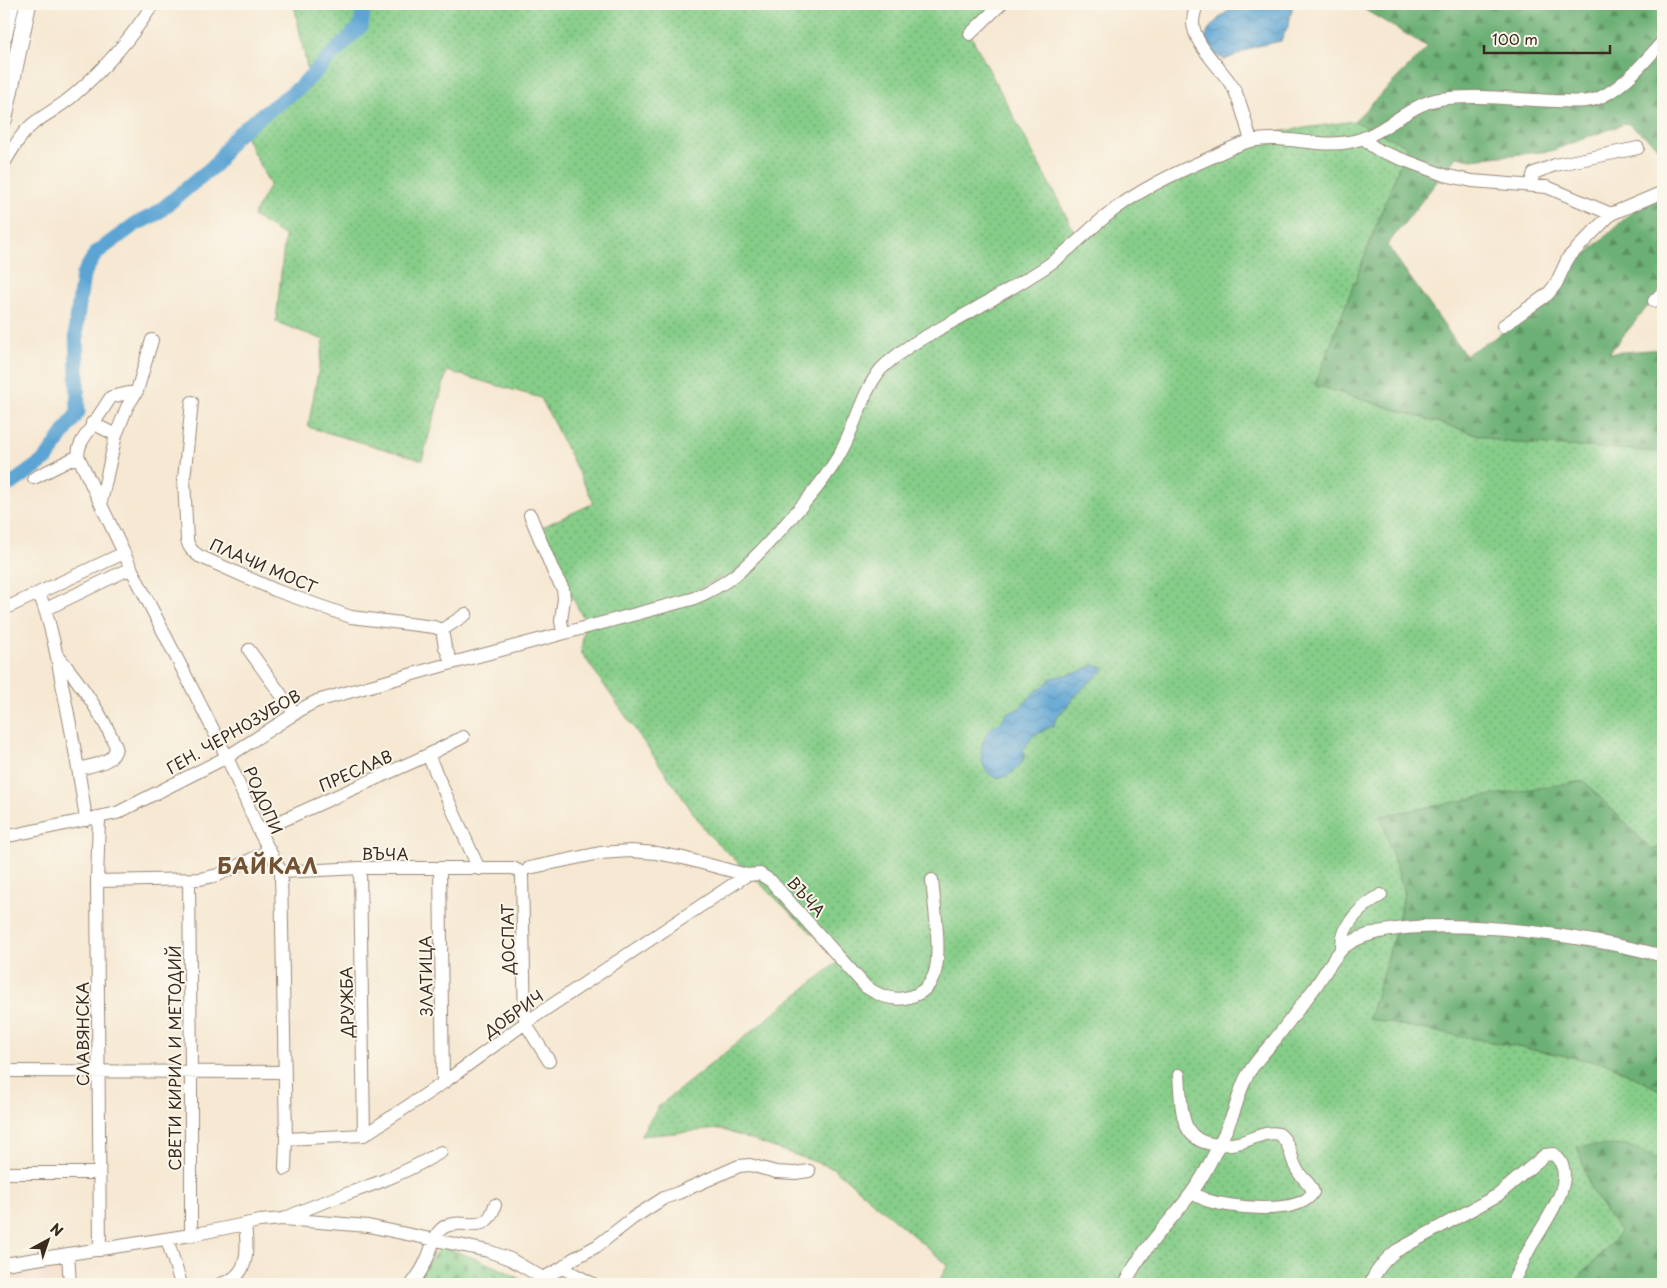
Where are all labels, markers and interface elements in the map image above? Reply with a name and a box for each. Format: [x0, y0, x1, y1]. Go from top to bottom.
scale bar [1484, 22, 1611, 54]
text: 100 m [1492, 27, 1538, 50]
street label: ПЛАЧИ МОСТ [207, 532, 321, 598]
street label: ГЕН. ЧЕРНОЗУБОВ [161, 683, 305, 779]
street label: ПРЕСЛАВ [314, 743, 396, 797]
street label: РОДОПИ [238, 762, 290, 838]
street label: ВЪЧА [362, 841, 408, 865]
district label: БАЙКАЛ [217, 849, 319, 881]
street label: ВЪЧА [782, 871, 832, 921]
street label: ДОСПАТ [494, 903, 520, 976]
street label: ЗЛАТИЦА [412, 935, 438, 1017]
street label: СВЕТИ КИРИЛ И МЕТОДИЙ [162, 945, 186, 1171]
street label: ДРУЖБА [333, 966, 359, 1039]
street label: СЛАВЯНСКА [70, 982, 94, 1086]
street label: ДОБРИЧ [477, 983, 548, 1043]
north arrow [22, 1216, 72, 1266]
text: N [46, 1218, 68, 1241]

